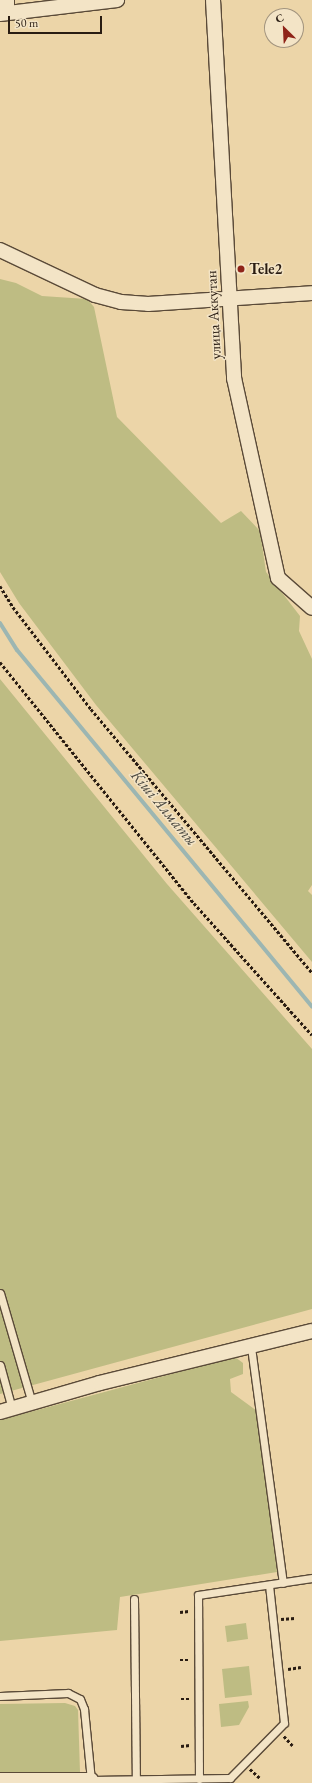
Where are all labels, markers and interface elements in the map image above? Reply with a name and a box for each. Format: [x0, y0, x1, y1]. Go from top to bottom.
scale bar [10, 8, 104, 34]
north arrow [264, 8, 304, 48]
text: С [273, 10, 286, 26]
text: 50 m [15, 15, 38, 31]
place label: Tele2 [249, 260, 282, 278]
marker: Tele2 [236, 264, 246, 274]
street label: улица Аккутан [202, 270, 224, 360]
water label: Кіші Алматы [127, 766, 201, 850]

